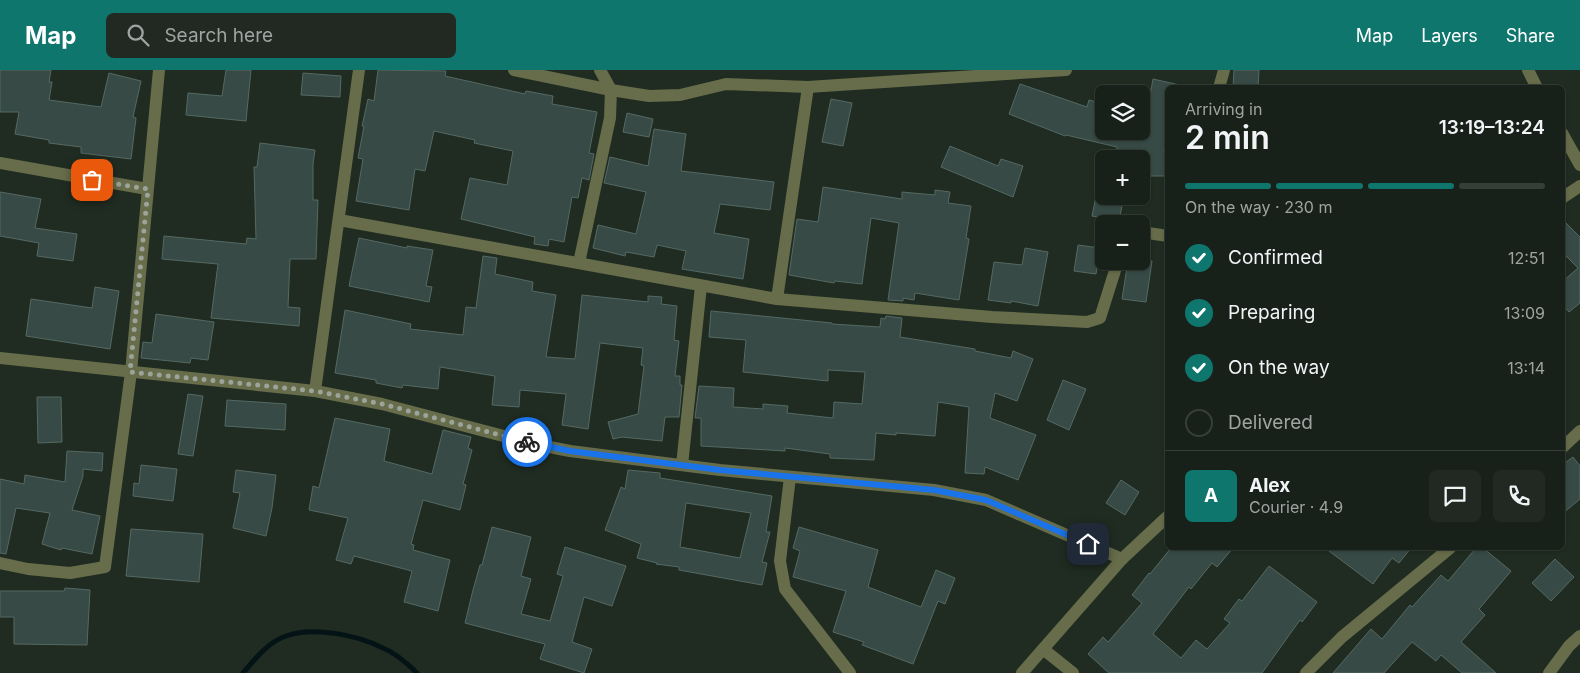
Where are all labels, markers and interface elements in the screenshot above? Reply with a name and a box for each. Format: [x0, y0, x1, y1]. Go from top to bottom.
search box [106, 13, 456, 58]
text: Map [25, 21, 76, 50]
icon: search [124, 21, 152, 49]
text: Search here [164, 24, 273, 47]
text: Map [1356, 25, 1393, 46]
text: Layers [1421, 25, 1478, 46]
text: Share [1506, 25, 1555, 46]
map controls [1095, 85, 1150, 270]
button: layers [1095, 85, 1150, 140]
text: Arriving in [1185, 99, 1262, 119]
text: 13:19–13:24 [1439, 116, 1545, 139]
text: 2 min [1185, 118, 1270, 157]
button: + [1095, 150, 1150, 205]
pin [71, 159, 113, 201]
icon: bag [78, 166, 106, 194]
text: On the way · 230 m [1185, 197, 1332, 217]
button: − [1095, 215, 1150, 270]
icon: check [1185, 244, 1213, 272]
text: Confirmed [1228, 246, 1323, 269]
text: 12:51 [1508, 248, 1545, 268]
icon: check [1185, 299, 1213, 327]
text: Preparing [1228, 301, 1315, 324]
text: 13:09 [1504, 303, 1545, 323]
icon: check [1185, 354, 1213, 382]
text: On the way [1228, 356, 1330, 379]
text: 13:14 [1507, 358, 1545, 378]
text: Delivered [1228, 411, 1313, 434]
courier [502, 417, 552, 467]
icon: bike [513, 428, 541, 456]
button: chat [1429, 470, 1481, 522]
button: phone [1493, 470, 1545, 522]
text: Alex [1249, 474, 1290, 497]
text: A [1204, 484, 1218, 507]
text: Courier · 4.9 [1249, 497, 1343, 517]
pin [1067, 523, 1109, 565]
icon: home [1074, 530, 1102, 558]

